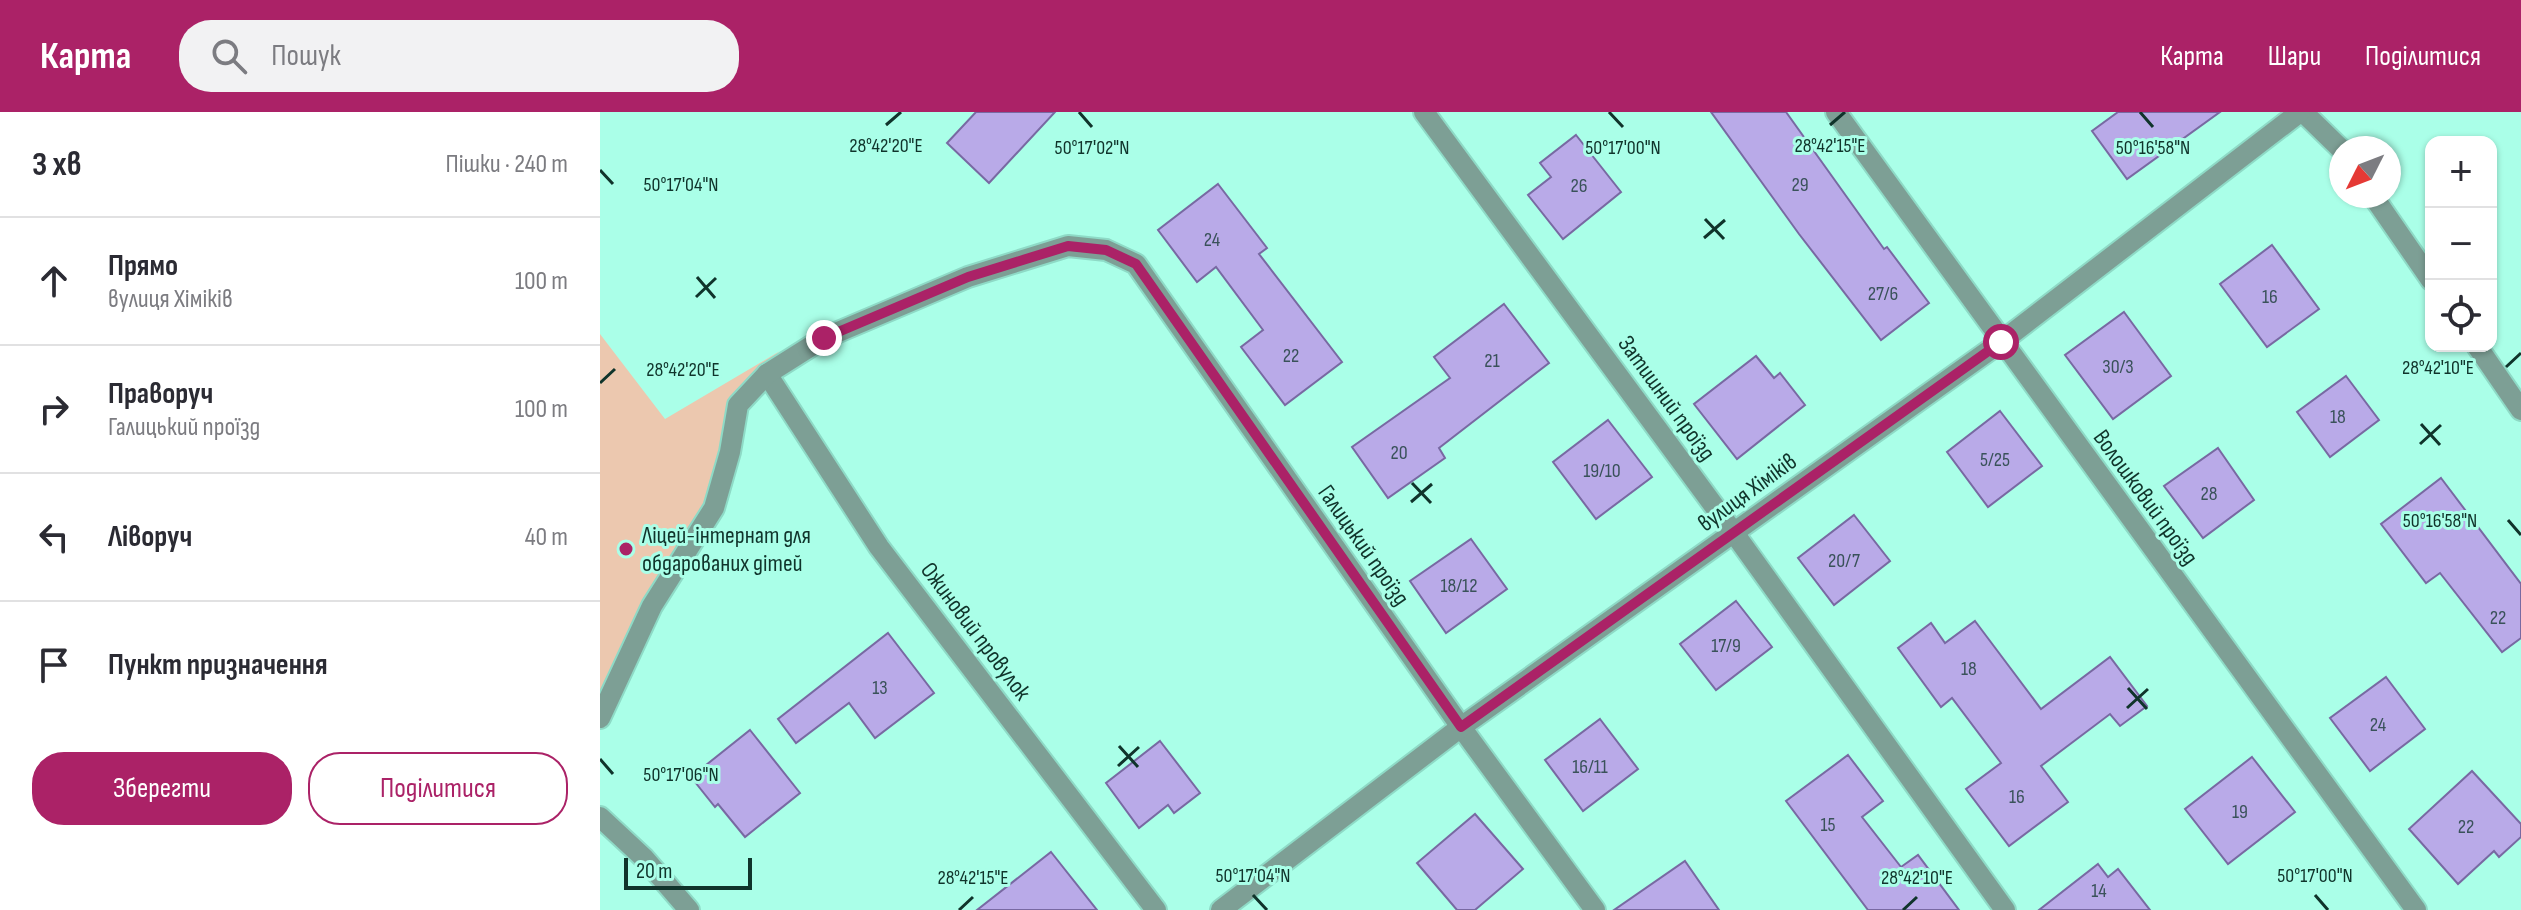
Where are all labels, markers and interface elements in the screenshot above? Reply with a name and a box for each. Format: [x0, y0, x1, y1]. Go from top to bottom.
search box [179, 20, 739, 92]
text: Карта [40, 34, 131, 79]
icon: search [207, 34, 251, 78]
text: Пошук [271, 38, 341, 74]
text: Карта [2160, 40, 2224, 73]
text: Шари [2268, 40, 2321, 73]
text: Поділитися [2365, 40, 2481, 73]
text: 28°42'20"E [849, 134, 923, 158]
text: 28°42'15"E [1794, 134, 1866, 158]
text: 50°17'02"N [1055, 136, 1129, 160]
text: 50°17'00"N [1585, 136, 1661, 160]
text: 50°16'58"N [2116, 136, 2190, 160]
north arrow [2329, 136, 2401, 208]
map controls [2425, 136, 2497, 352]
button: + [2425, 136, 2497, 208]
text: 3 хв [32, 144, 82, 185]
text: Пішки · 240 m [446, 149, 568, 180]
text: 50°17'04"N [644, 173, 718, 197]
house number: 29 [1791, 173, 1809, 197]
house number: 26 [1571, 174, 1588, 198]
button: − [2425, 208, 2497, 280]
house number: 24 [1204, 228, 1220, 252]
text: Прямо [108, 248, 178, 284]
icon: ahead [32, 259, 76, 303]
text: 100 m [515, 266, 568, 297]
button: locate [2425, 280, 2497, 352]
house number: 27/6 [1868, 282, 1898, 306]
text: вулиця Хіміків [108, 284, 233, 315]
house number: 16 [2262, 285, 2278, 309]
route end [806, 320, 842, 356]
route start [1983, 324, 2019, 360]
street label: Затишний проїзд [1611, 330, 1722, 467]
house number: 22 [1283, 344, 1299, 368]
house number: 21 [1484, 349, 1500, 373]
house number: 30/3 [2102, 355, 2134, 379]
text: 28°42'10"E [2402, 356, 2474, 380]
text: 28°42'20"E [646, 358, 720, 382]
text: Праворуч [108, 376, 213, 412]
icon: right [32, 387, 76, 431]
text: 100 m [515, 394, 568, 425]
house number: 18 [2330, 405, 2346, 429]
text: Галицький проїзд [108, 412, 260, 443]
street label: Волошковий проїзд [2087, 424, 2204, 571]
house number: 20 [1390, 441, 1408, 465]
street label: вулиця Хіміків [1692, 447, 1802, 538]
house number: 5/25 [1980, 448, 2010, 472]
house number: 19/10 [1583, 459, 1621, 483]
street label: Галицький проїзд [1311, 479, 1416, 611]
house number: 28 [2201, 482, 2218, 506]
text: 50°16'58"N [2403, 509, 2477, 533]
icon: left [32, 515, 76, 559]
text: Ліворуч [108, 519, 192, 555]
place label: Ліцей-інтернат для обдарованих дітей [641, 521, 811, 578]
text: 40 m [525, 522, 568, 553]
marker: Ліцей-інтернат для обдарованих дітей [617, 540, 635, 558]
house number: 20/7 [1828, 549, 1860, 573]
street label: Ожиновий провулок [914, 557, 1037, 707]
house number: 18/12 [1440, 574, 1478, 598]
house number: 22 [2490, 606, 2506, 630]
house number: 17/9 [1711, 634, 1741, 658]
icon: arrive [32, 643, 76, 687]
text: Пункт призначення [108, 647, 328, 683]
house number: 18 [1961, 657, 1977, 681]
house number: 13 [872, 676, 888, 700]
house number: 24 [2370, 713, 2386, 737]
button: Зберегти [32, 752, 292, 825]
button: Поділитися [308, 752, 568, 825]
house number: 16/11 [1572, 755, 1608, 779]
text: 50°17'06"N [643, 763, 719, 787]
house number: 16 [2009, 785, 2025, 809]
house number: 19 [2232, 800, 2248, 824]
house number: 15 [1820, 813, 1836, 837]
house number: 22 [2458, 815, 2474, 839]
scale bar [624, 854, 752, 890]
text: 20 m [636, 858, 673, 885]
text: 50°17'04"N [1216, 864, 1290, 888]
text: 50°17'00"N [2277, 864, 2353, 888]
text: 28°42'15"E [937, 866, 1009, 890]
text: 28°42'10"E [1881, 866, 1953, 890]
house number: 14 [2091, 879, 2107, 903]

